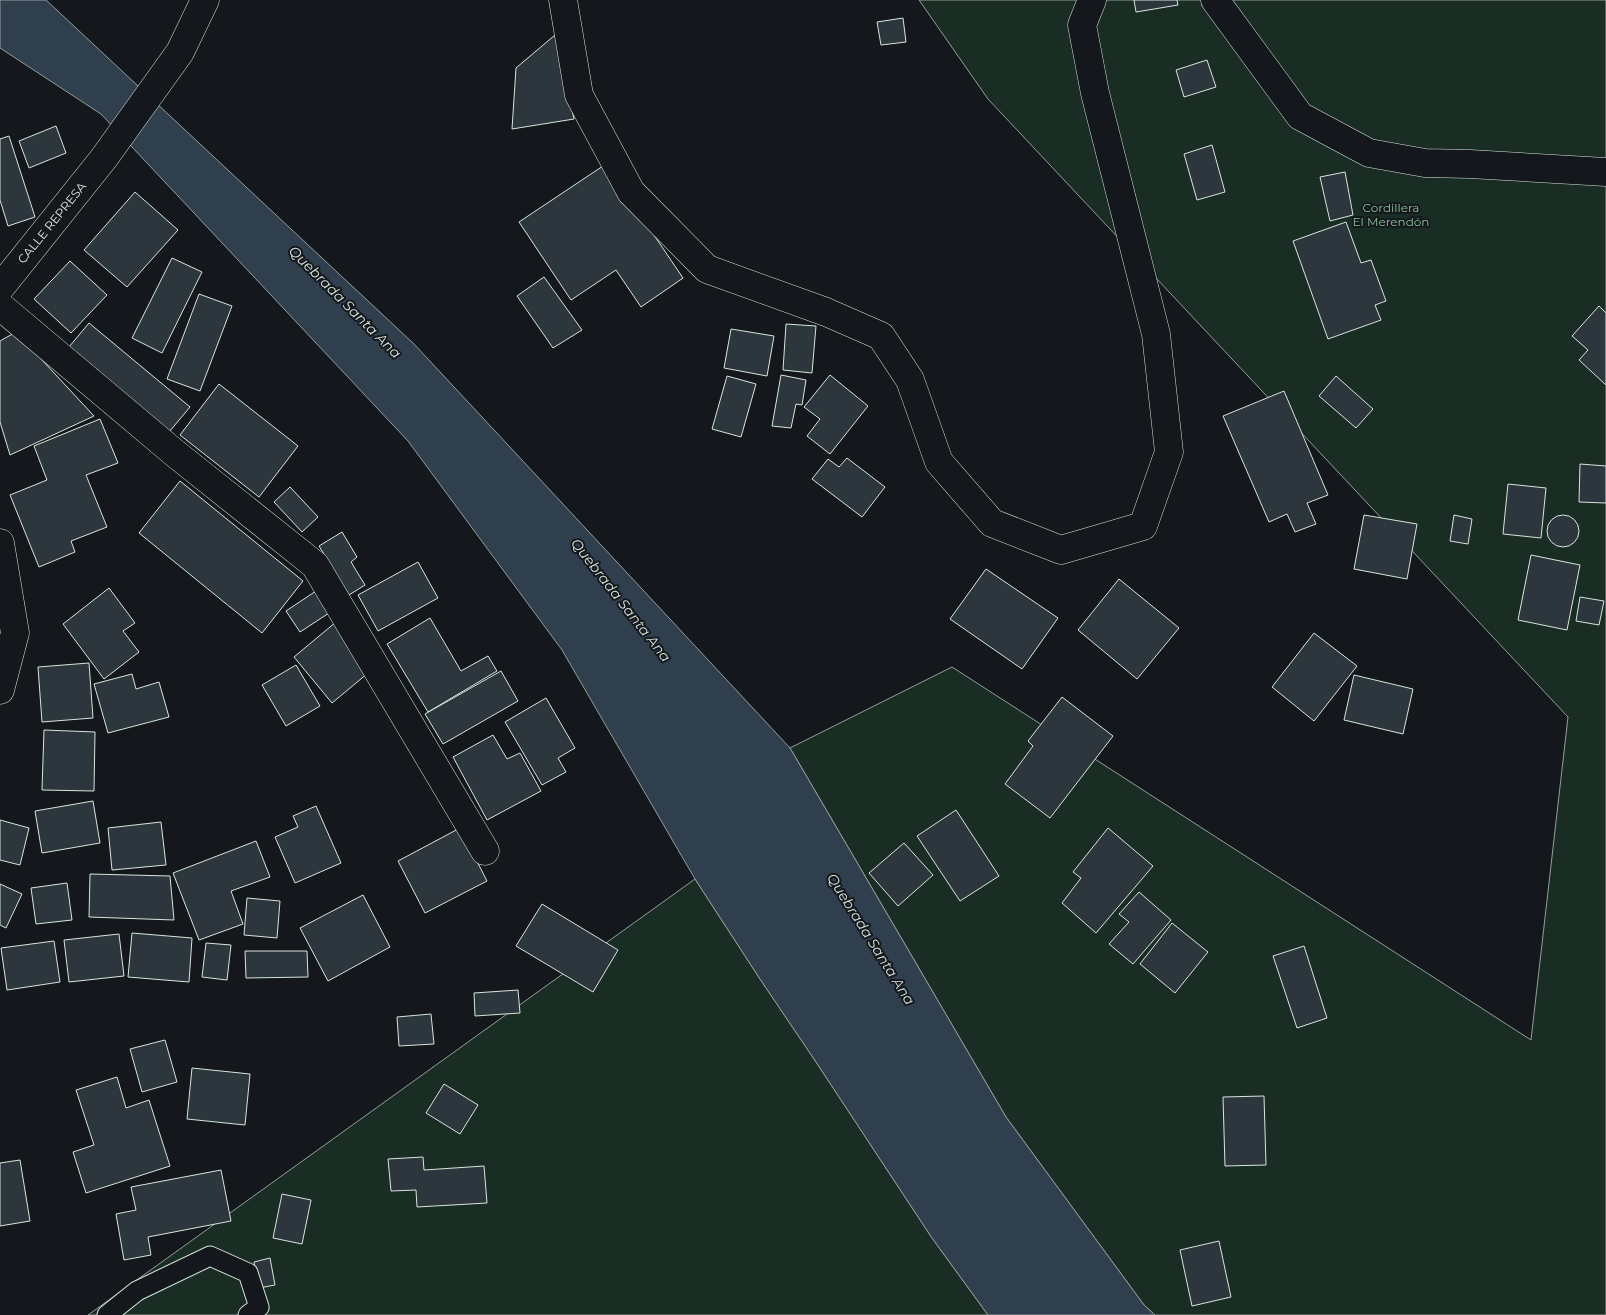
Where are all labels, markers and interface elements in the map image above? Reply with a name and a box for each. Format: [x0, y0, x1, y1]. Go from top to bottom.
street label: CALLE REPRESA [14, 179, 89, 266]
park label: Cordillera El Merendón [1353, 200, 1429, 229]
water label: Quebrada Santa Ana [285, 242, 405, 362]
water label: Quebrada Santa Ana [567, 535, 675, 665]
water label: Quebrada Santa Ana [823, 870, 919, 1008]

